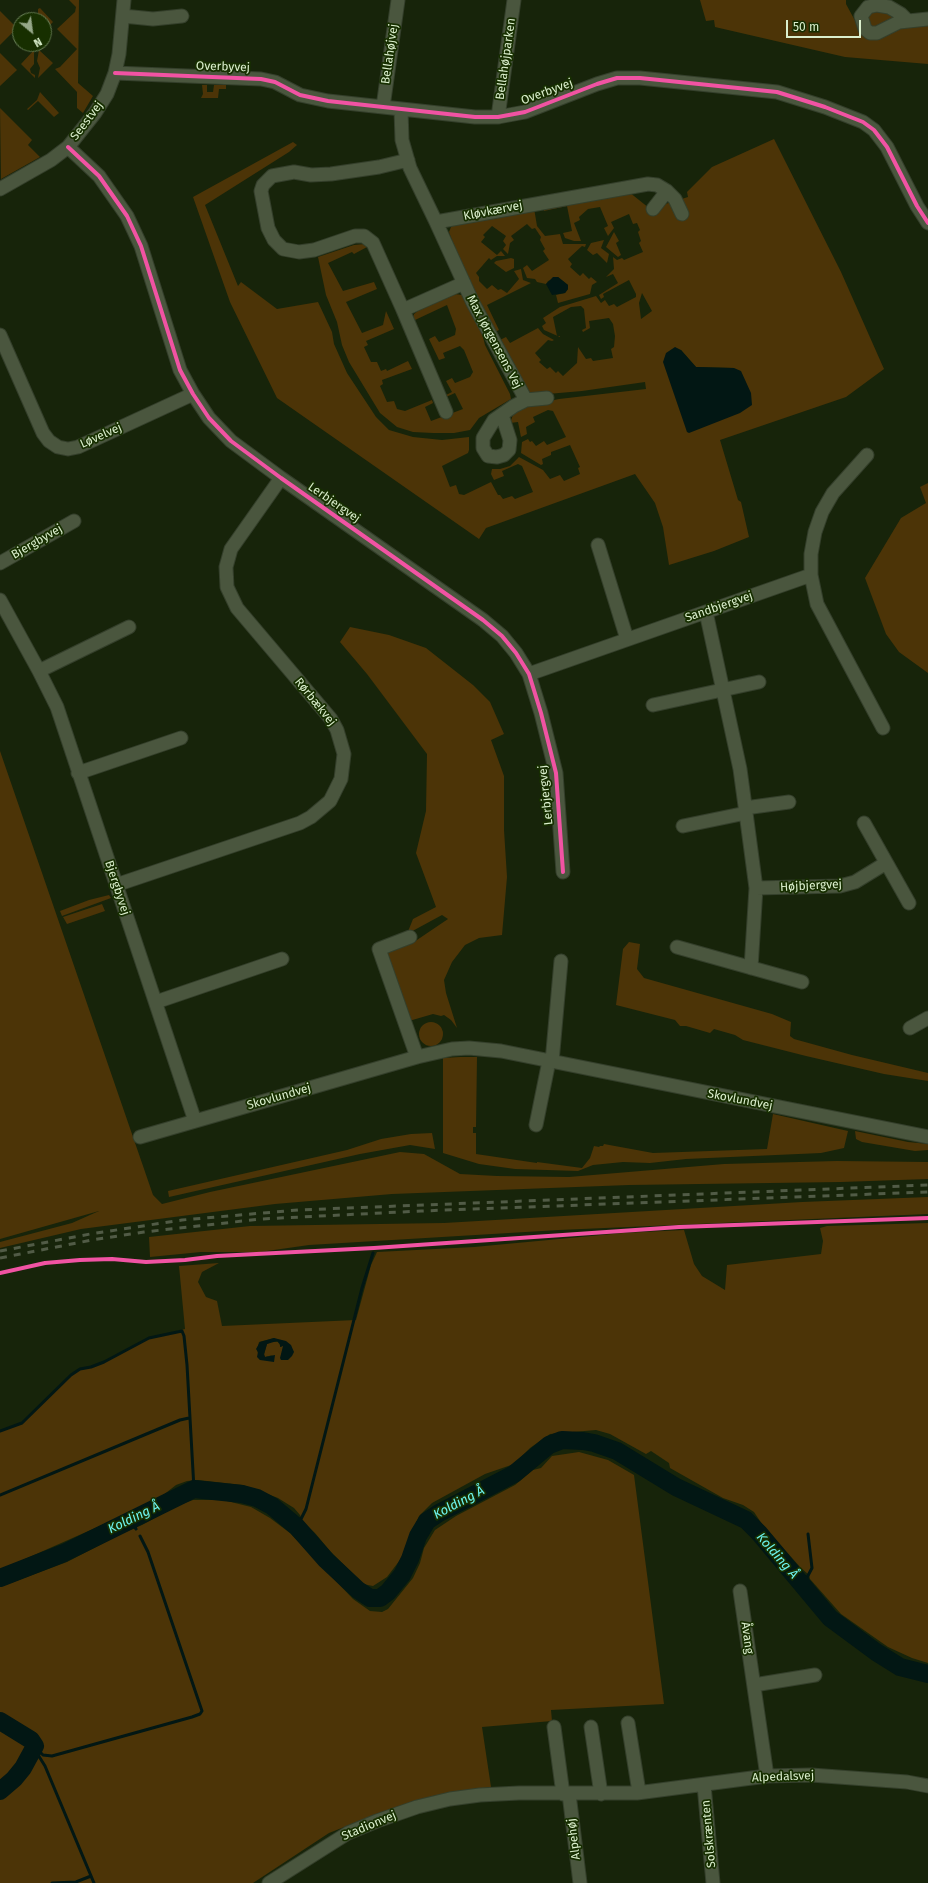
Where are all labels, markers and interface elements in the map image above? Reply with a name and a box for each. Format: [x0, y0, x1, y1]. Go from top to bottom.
north arrow [12, 12, 52, 52]
scale bar [788, 12, 863, 38]
street label: Bellahøjparken [493, 17, 519, 101]
text: 50 m [793, 20, 819, 34]
street label: Bellahøjvej [379, 23, 401, 85]
text: N [31, 35, 44, 50]
street label: Overbyvej [196, 59, 250, 75]
street label: Overbyvej [519, 76, 575, 108]
street label: Seestvej [68, 99, 106, 143]
street label: Kløvkærvej [462, 198, 524, 224]
street label: Max Jørgensens Vej [463, 293, 525, 391]
street label: Løvelvej [78, 420, 124, 452]
street label: Lerbjergvej [305, 480, 363, 526]
street label: Bjergbyvej [9, 522, 65, 562]
street label: Sandbjergvej [683, 589, 755, 625]
street label: Rørbækvej [291, 675, 339, 729]
street label: Lerbjergvej [536, 764, 556, 826]
street label: Bjergbyvej [101, 859, 133, 917]
street label: Højbjergvej [780, 877, 842, 895]
street label: Skovlundvej [245, 1081, 313, 1113]
street label: Skovlundvej [706, 1087, 774, 1113]
water label: Kolding Å [431, 1483, 487, 1523]
water label: Kolding Å [106, 1499, 162, 1537]
water label: Kolding Å [753, 1530, 801, 1582]
street label: Åvang [738, 1621, 756, 1655]
street label: Alpedalsvej [752, 1769, 814, 1785]
street label: Solskrænten [699, 1800, 719, 1868]
street label: Stadionvej [340, 1808, 398, 1844]
street label: Alpehøj [564, 1818, 584, 1860]

